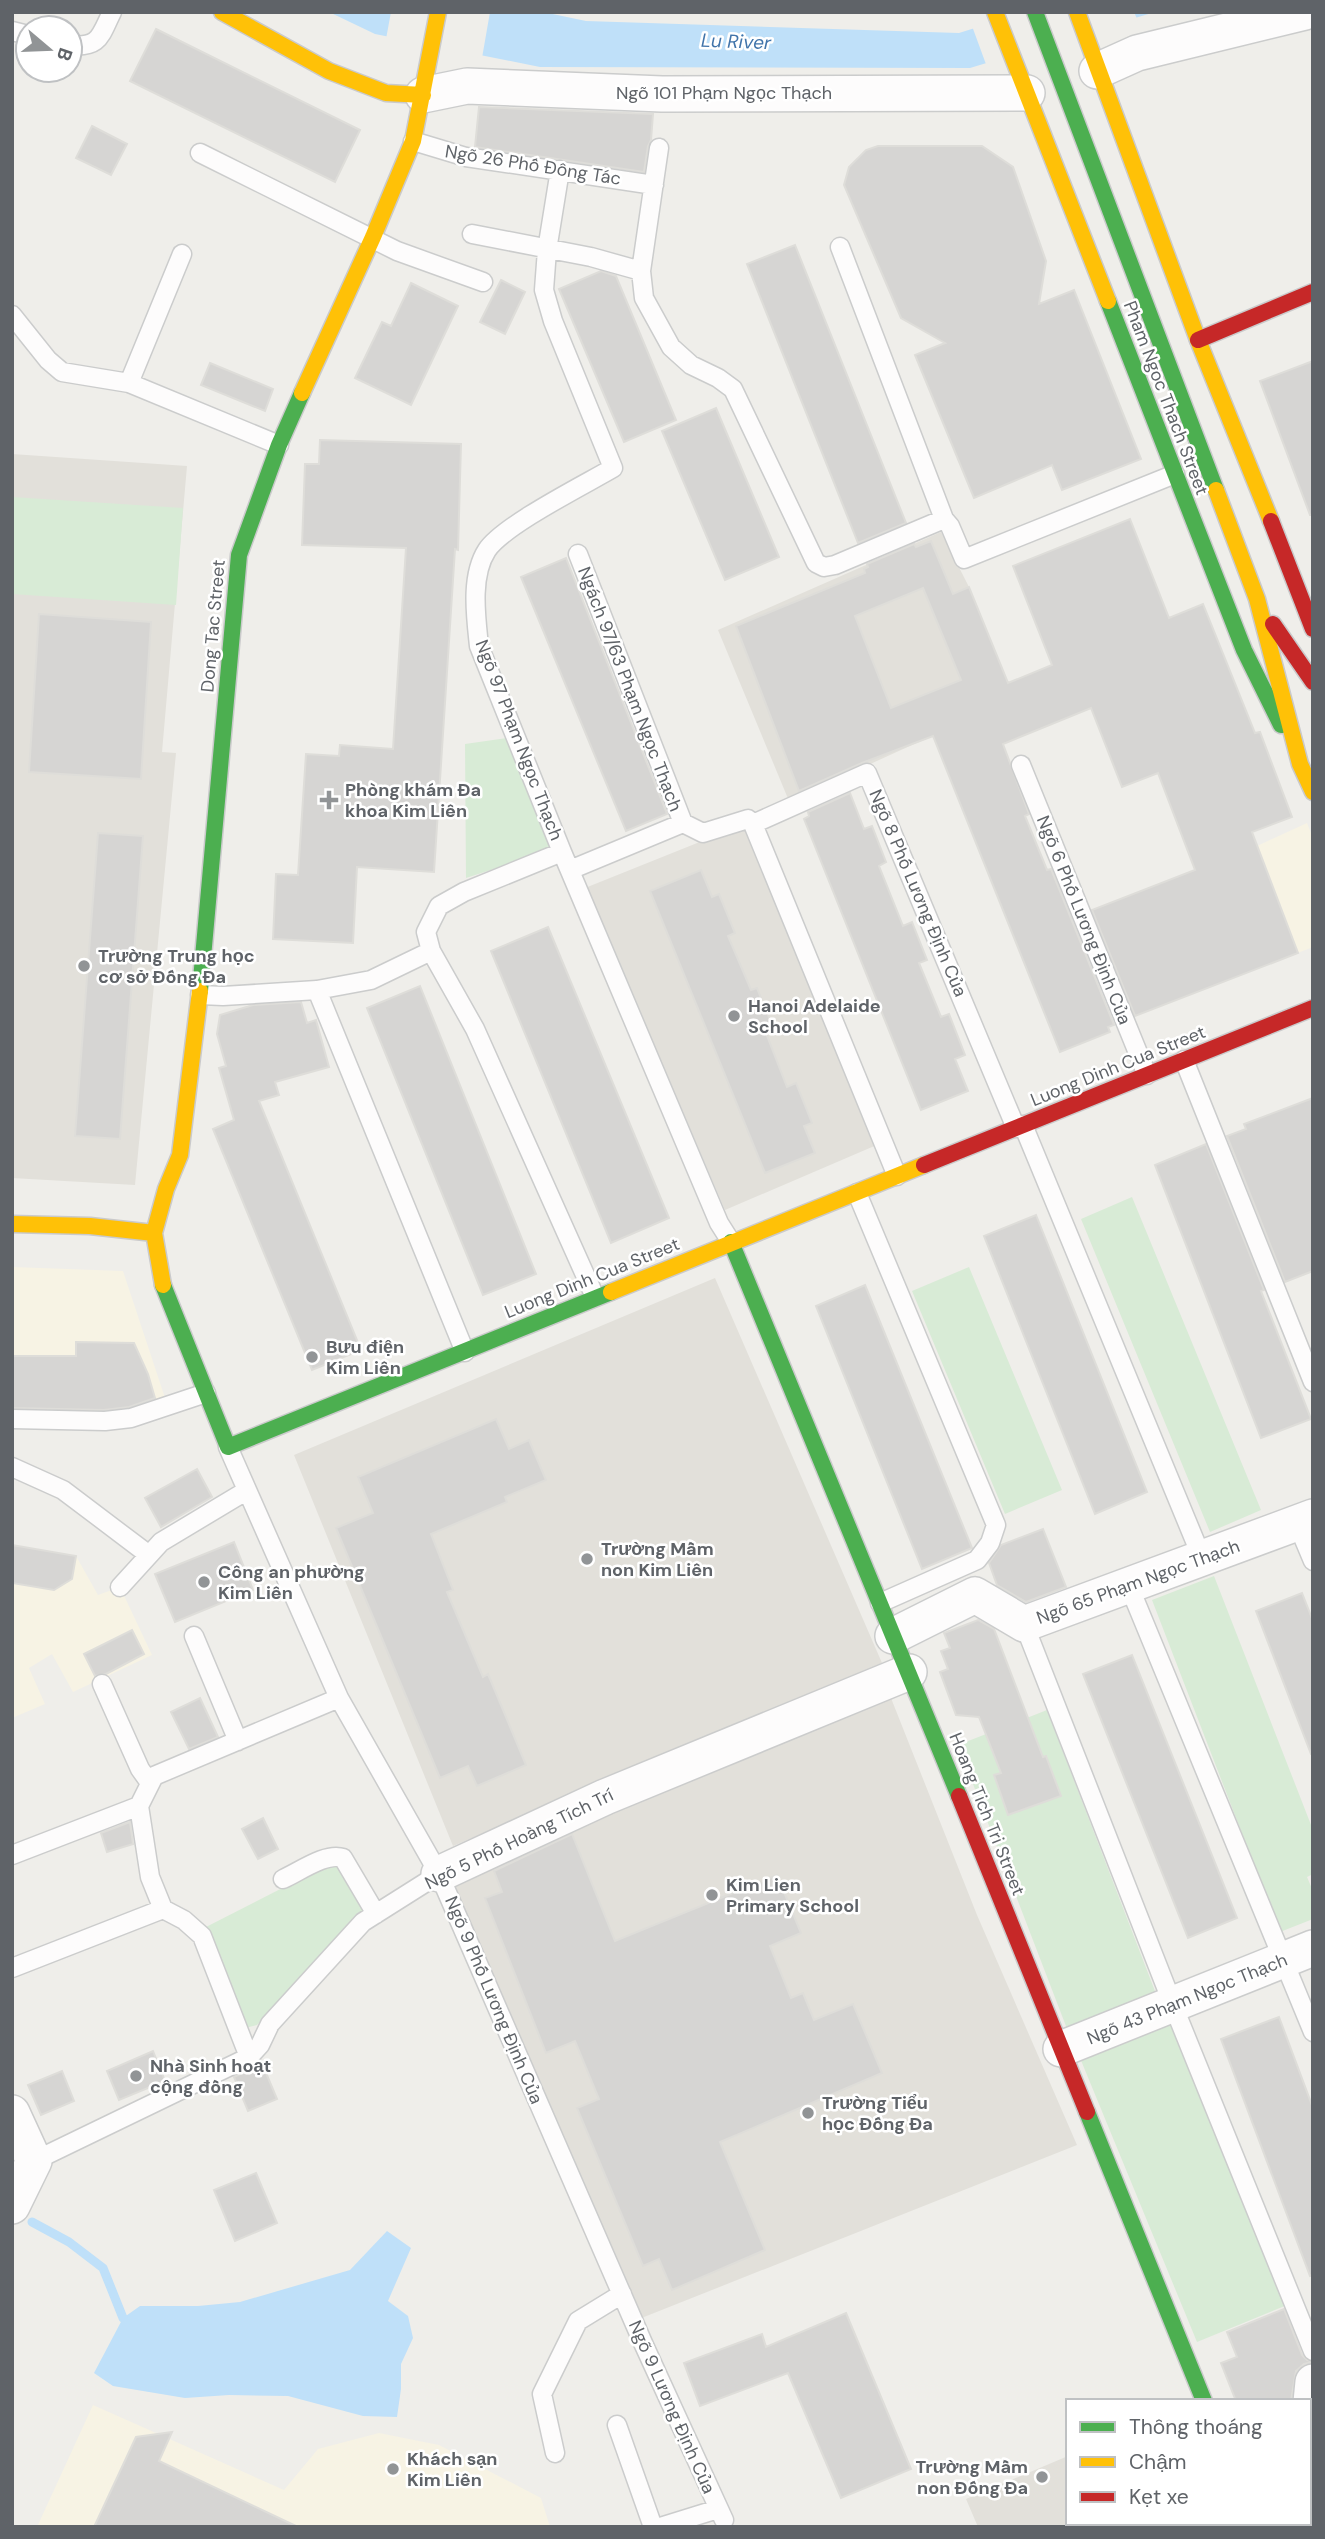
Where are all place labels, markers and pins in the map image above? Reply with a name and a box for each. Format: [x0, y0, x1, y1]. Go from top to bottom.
place label: Phòng khám Đa khoa Kim Liên [345, 778, 481, 823]
marker: Phòng khám Đa khoa Kim Liên [319, 790, 339, 810]
place label: Trường Trung học cơ sở Đống Đa [98, 944, 255, 989]
marker: Trường Trung học cơ sở Đống Đa [76, 958, 92, 974]
place label: Hanoi Adelaide School [748, 994, 881, 1039]
marker: Hanoi Adelaide School [726, 1008, 742, 1024]
place label: Bưu điện Kim Liên [326, 1335, 404, 1380]
marker: Bưu điện Kim Liên [304, 1349, 320, 1365]
place label: Trường Mầm non Kim Liên [601, 1537, 714, 1582]
marker: Trường Mầm non Kim Liên [579, 1551, 595, 1567]
place label: Công an phường Kim Liên [218, 1560, 365, 1605]
marker: Công an phường Kim Liên [196, 1574, 212, 1590]
place label: Kim Lien Primary School [726, 1873, 859, 1918]
marker: Kim Lien Primary School [704, 1887, 720, 1903]
place label: Nhà Sinh hoạt cộng đồng [150, 2054, 271, 2099]
marker: Nhà Sinh hoạt cộng đồng [128, 2068, 144, 2084]
place label: Trường Tiểu học Đống Đa [822, 2091, 933, 2136]
marker: Trường Tiểu học Đống Đa [800, 2105, 816, 2121]
place label: Khách sạn Kim Liên [407, 2447, 497, 2492]
place label: Trường Mầm non Đống Đa [915, 2455, 1028, 2500]
marker: Khách sạn Kim Liên [385, 2461, 401, 2477]
marker: Trường Mầm non Đống Đa [1034, 2469, 1050, 2485]

